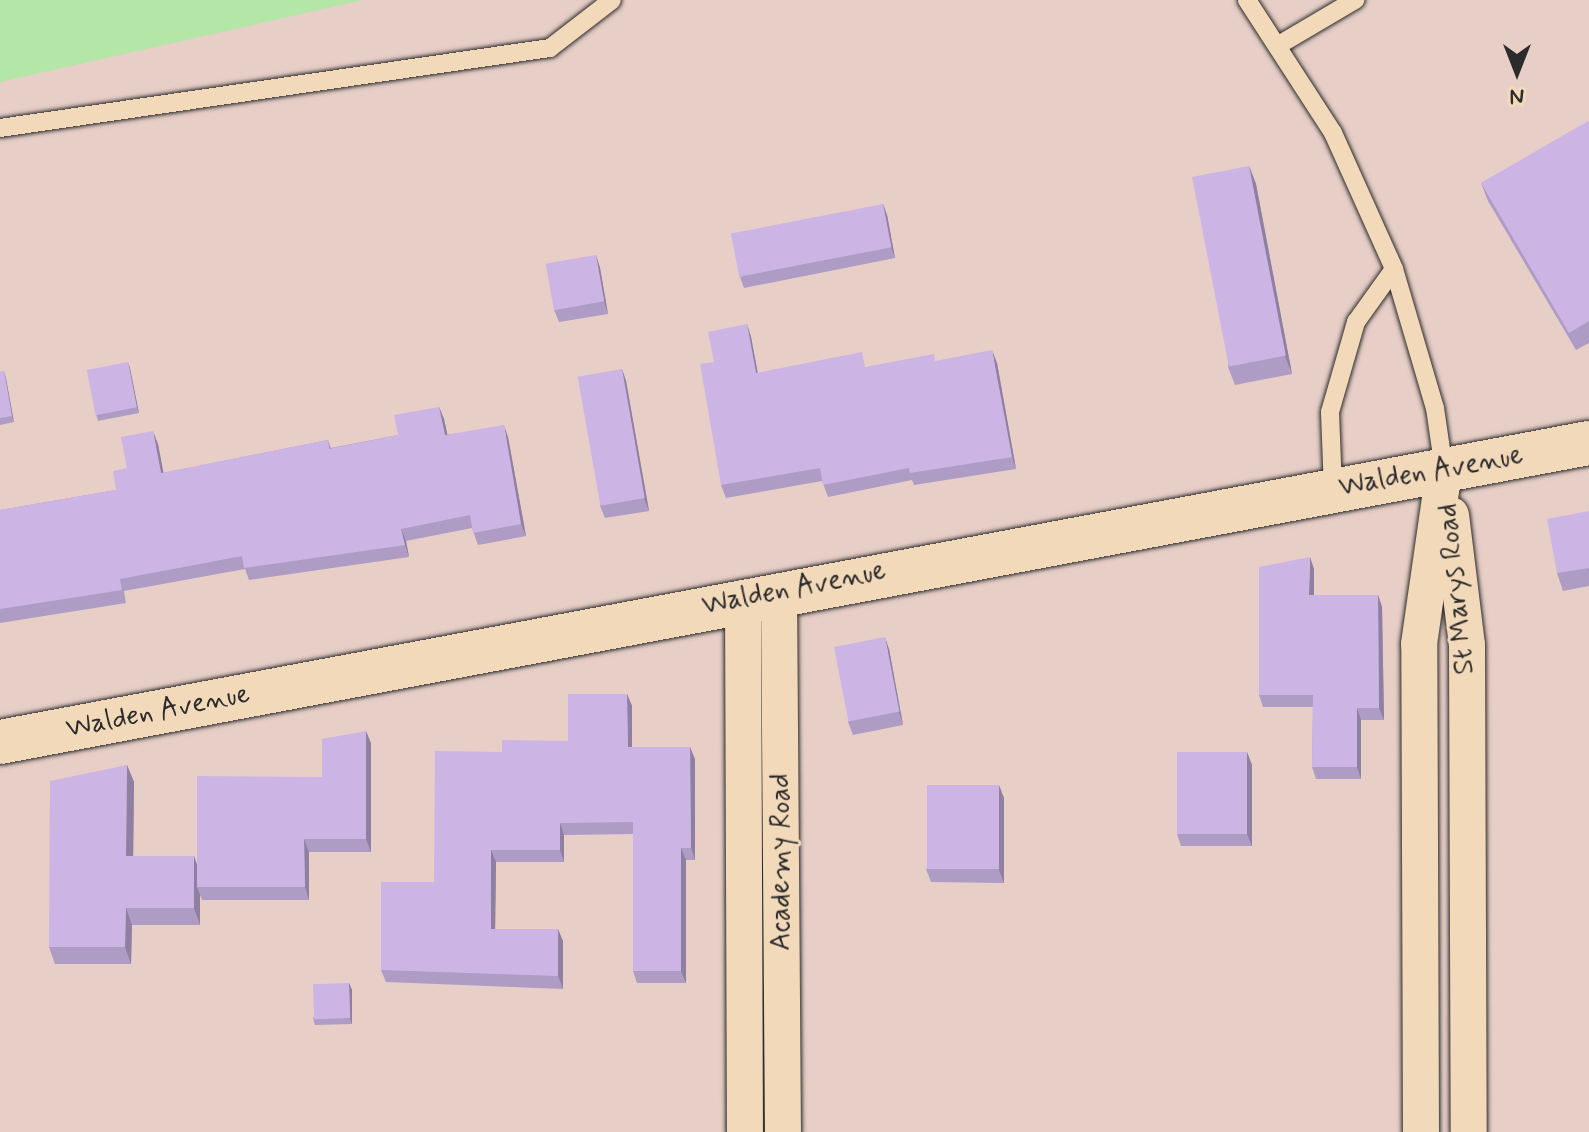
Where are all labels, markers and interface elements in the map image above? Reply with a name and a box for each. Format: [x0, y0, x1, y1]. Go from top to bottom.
north arrow [1477, 32, 1557, 112]
text: N [1510, 82, 1524, 110]
street label: Walden Avenue [1338, 440, 1524, 504]
street label: St Marys Road [1431, 501, 1483, 677]
street label: Walden Avenue [701, 555, 887, 623]
street label: Walden Avenue [65, 678, 251, 746]
street label: Academy Road [765, 773, 799, 951]

